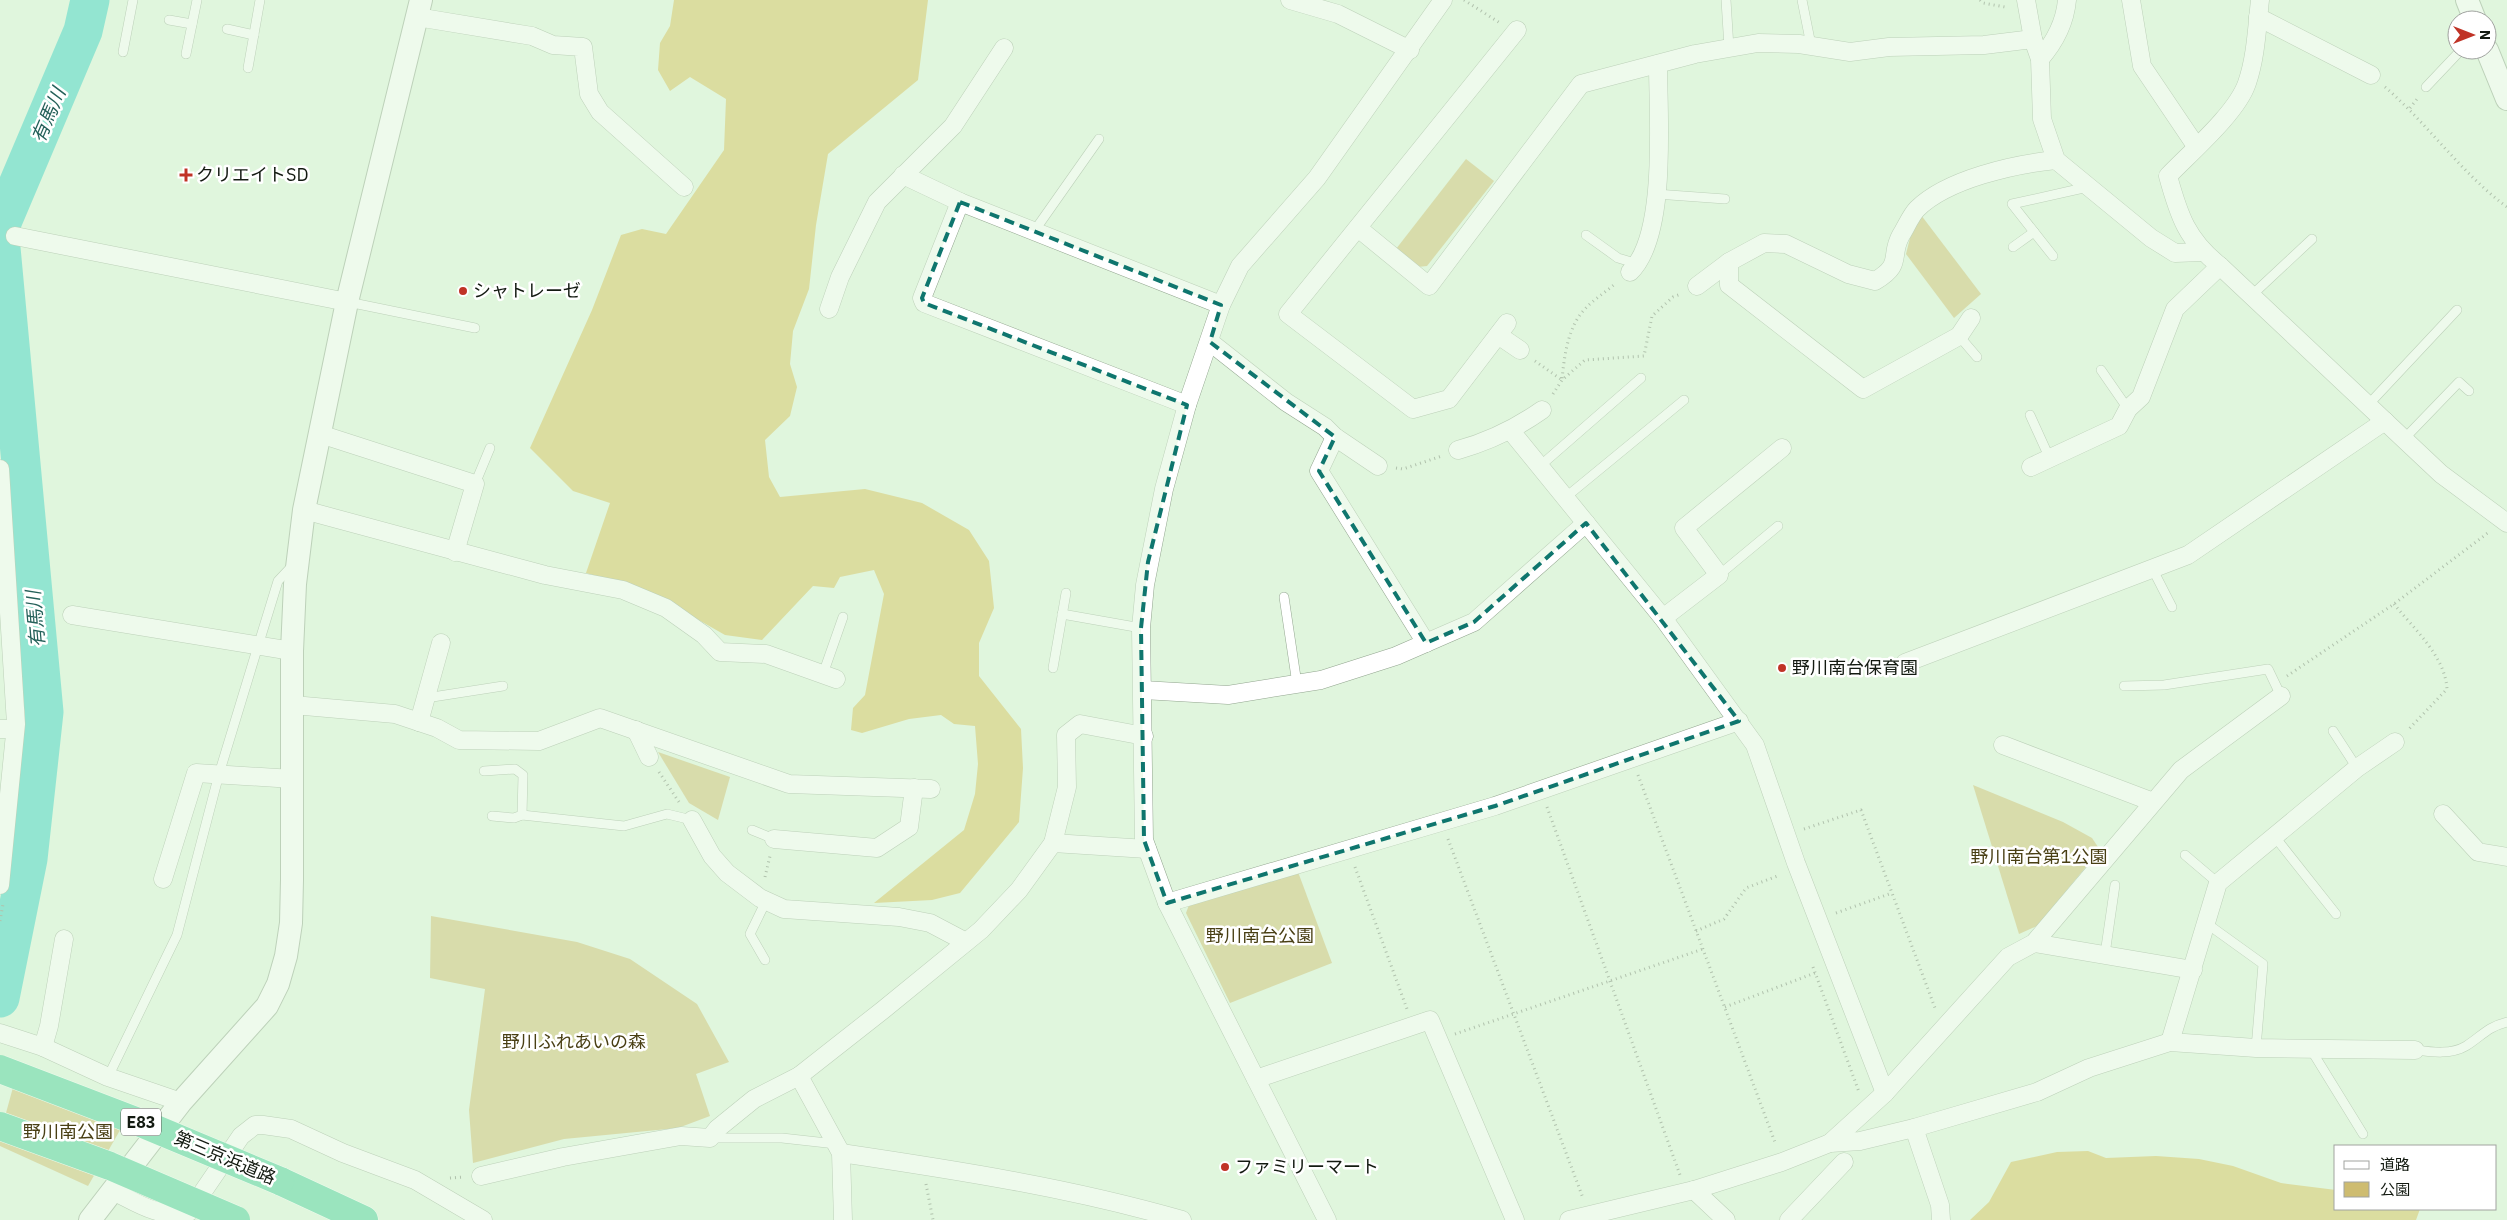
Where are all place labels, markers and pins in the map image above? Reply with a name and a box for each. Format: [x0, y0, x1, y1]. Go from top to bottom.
place label: クリエイトSD [196, 163, 309, 186]
marker: クリエイトSD [180, 169, 192, 181]
place label: シャトレーゼ [473, 279, 581, 302]
marker: シャトレーゼ [457, 285, 469, 297]
place label: 野川南台保育園 [1792, 656, 1918, 679]
marker: 野川南台保育園 [1776, 662, 1788, 674]
place label: ファミリーマート [1235, 1155, 1379, 1178]
marker: ファミリーマート [1219, 1161, 1231, 1173]

